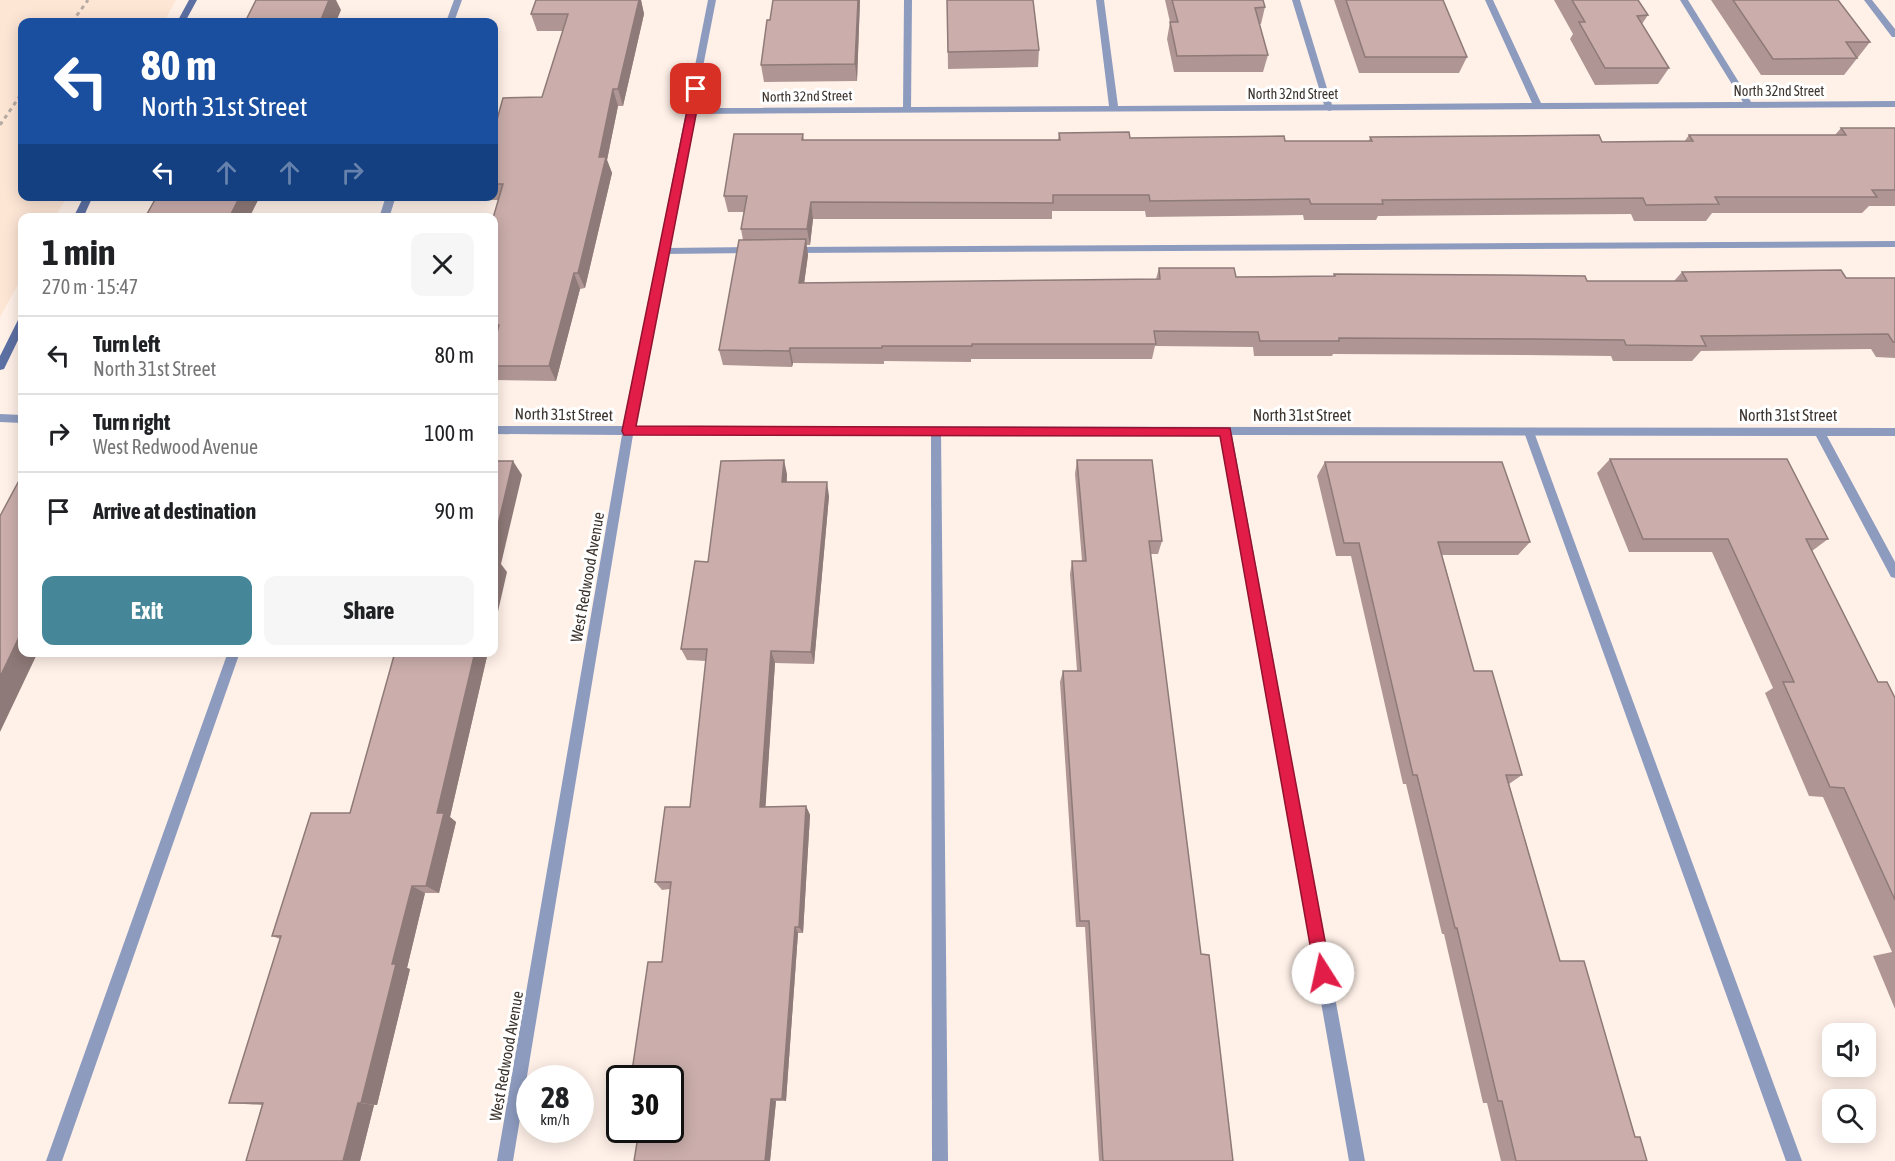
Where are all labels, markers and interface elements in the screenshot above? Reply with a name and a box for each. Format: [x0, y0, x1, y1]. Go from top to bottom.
text: 80 m [141, 41, 216, 89]
icon: left [42, 42, 120, 120]
pin [670, 63, 721, 114]
icon: arrive [679, 72, 712, 105]
street label: North 32nd Street [1734, 83, 1824, 99]
street label: North 32nd Street [1248, 86, 1338, 102]
street label: North 32nd Street [761, 87, 853, 105]
text: North 31st Street [141, 91, 308, 122]
icon: left [147, 156, 180, 189]
icon: ahead [210, 156, 243, 189]
icon: ahead [273, 156, 306, 189]
icon: right [336, 156, 369, 189]
text: 1 min [42, 231, 116, 273]
button: close [411, 233, 474, 296]
text: 270 m · 15:47 [42, 275, 138, 298]
text: Turn left [93, 331, 160, 357]
icon: left [42, 339, 75, 372]
text: 80 m [434, 342, 474, 368]
text: North 31st Street [93, 357, 216, 380]
street label: North 31st Street [515, 404, 614, 424]
street label: North 31st Street [1253, 406, 1352, 424]
street label: North 31st Street [1739, 406, 1838, 424]
text: Turn right [93, 409, 170, 435]
icon: right [42, 417, 75, 450]
text: 100 m [424, 420, 474, 446]
text: West Redwood Avenue [93, 435, 258, 458]
icon: arrive [42, 495, 75, 528]
text: Arrive at destination [93, 498, 256, 524]
text: 90 m [434, 498, 474, 524]
street label: West Redwood Avenue [567, 510, 607, 644]
button: Exit [42, 576, 252, 645]
button: Share [264, 576, 474, 645]
position arrow [1291, 941, 1355, 1005]
street label: West Redwood Avenue [486, 989, 526, 1123]
map controls [1822, 1023, 1876, 1143]
button: sound [1822, 1023, 1876, 1077]
speed limit sign: 30 [606, 1065, 684, 1143]
text: 28 [541, 1080, 569, 1114]
button: search [1822, 1089, 1876, 1143]
text: km/h [540, 1111, 570, 1128]

